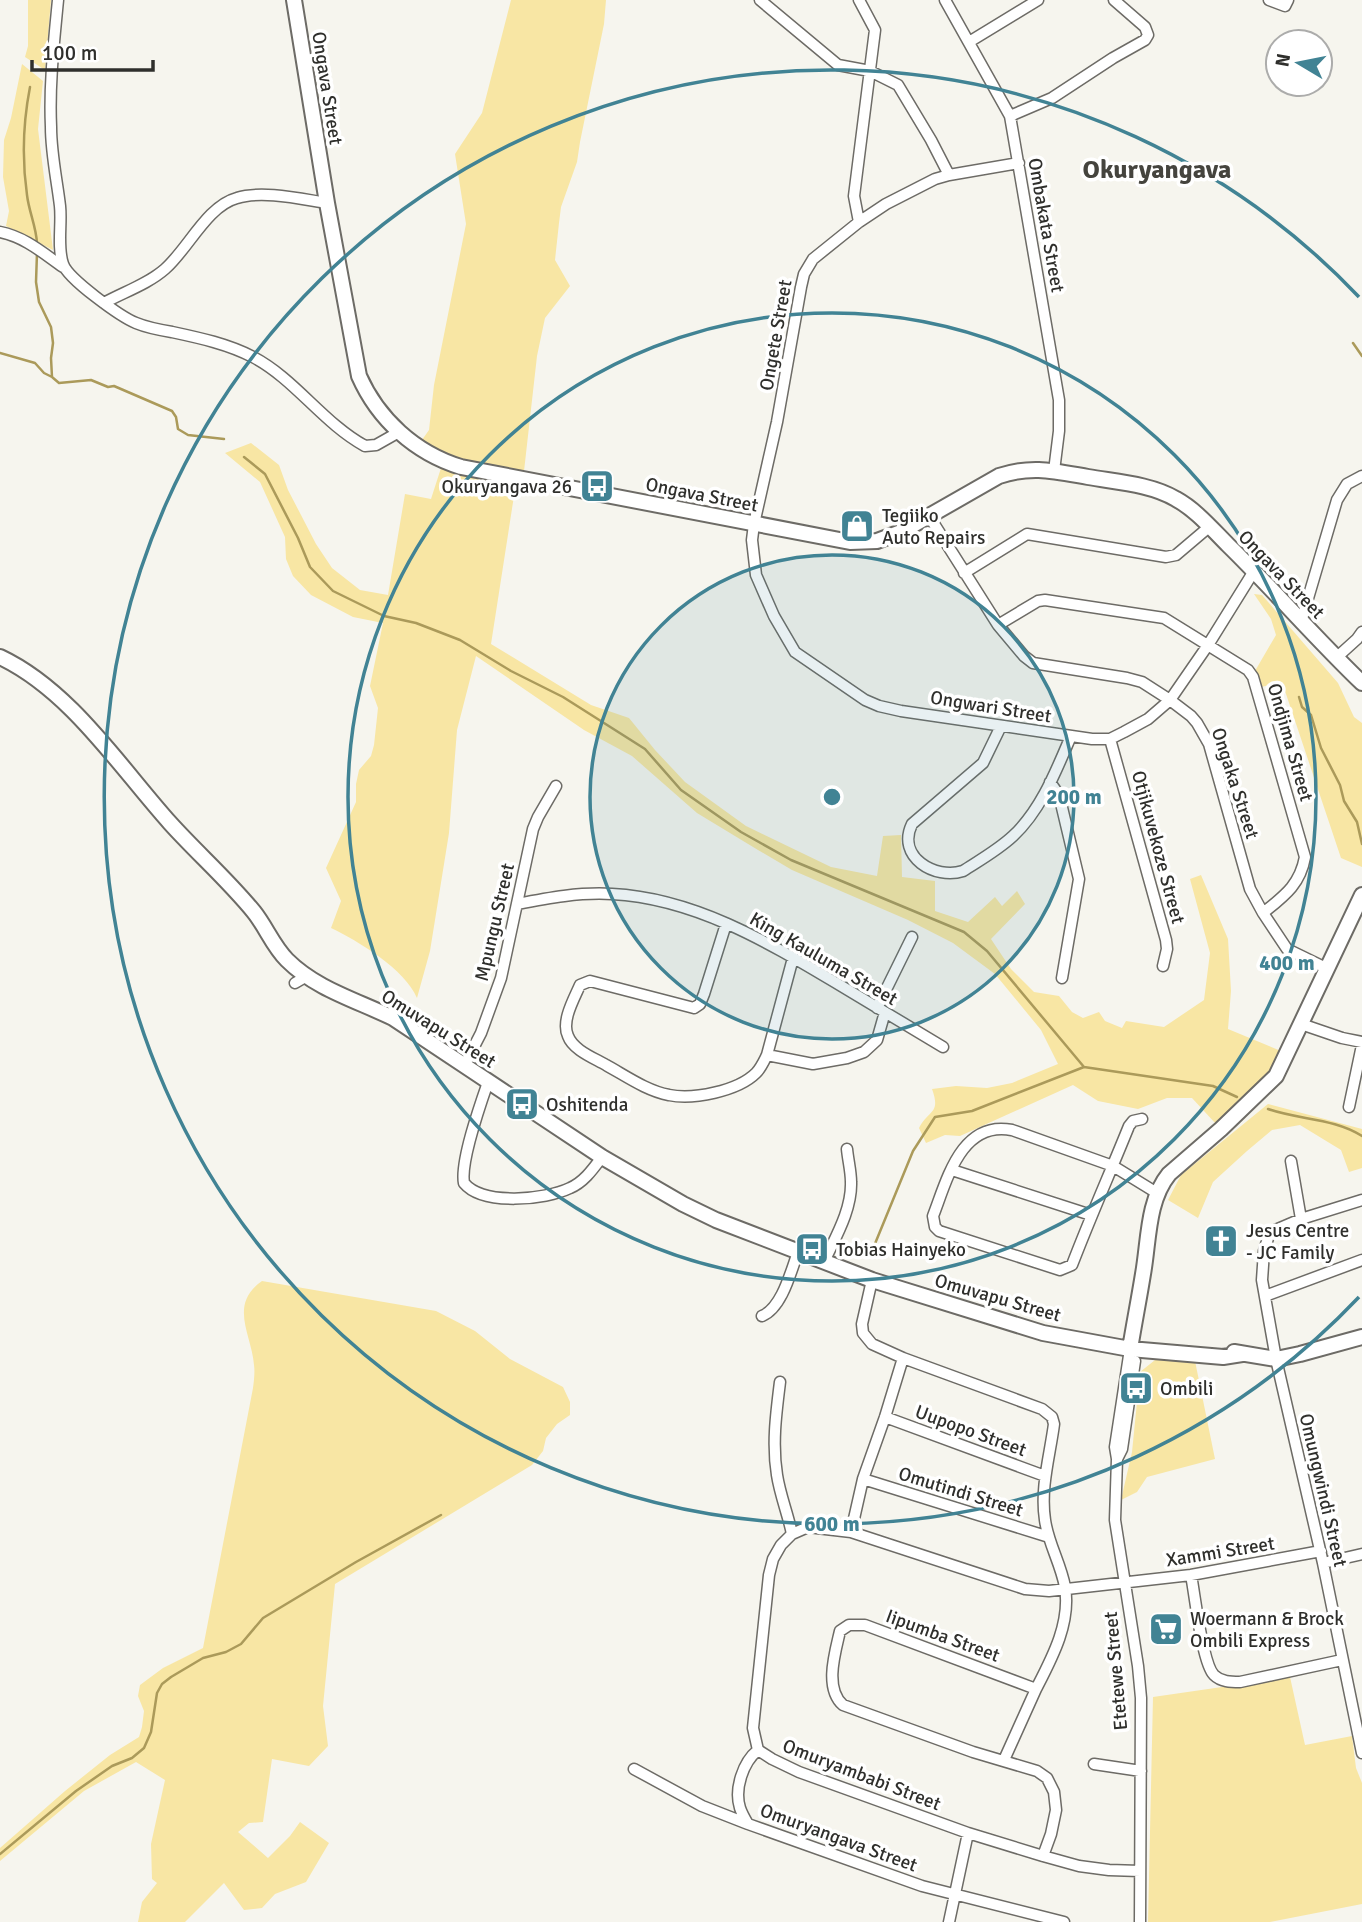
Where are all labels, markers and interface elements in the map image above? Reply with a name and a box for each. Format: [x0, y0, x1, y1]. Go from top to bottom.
scale bar [32, 28, 152, 72]
north arrow [1264, 28, 1334, 98]
street label: Ongava Street [306, 30, 348, 147]
text: 100 m [42, 40, 97, 66]
text: N [1270, 52, 1296, 69]
district label: Okuryangava [1083, 154, 1231, 186]
street label: Ombakata Street [1022, 156, 1070, 295]
street label: Ongete Street [754, 278, 798, 392]
bus stop icon: Okuryangava 26 [578, 467, 616, 505]
street label: Ongava Street [643, 472, 760, 518]
place label: Okuryangava 26 [441, 475, 572, 499]
place label: Tegiiko Auto Repairs [882, 504, 985, 550]
shop icon: Tegiiko Auto Repairs [838, 507, 876, 545]
street label: Ongava Street [1233, 525, 1330, 624]
street label: Ondjima Street [1262, 680, 1318, 804]
street label: Ongwari Street [929, 686, 1053, 728]
street label: Ongaka Street [1206, 725, 1264, 842]
street label: Otjikuvekoze Street [1126, 768, 1190, 927]
text: 200 m [1046, 784, 1102, 810]
centre of rings [820, 785, 844, 809]
street label: Mpungu Street [470, 861, 520, 984]
street label: King Kauluma Street [745, 907, 902, 1011]
text: 400 m [1259, 950, 1315, 976]
street label: Omuvapu Street [377, 984, 500, 1074]
bus stop icon: Oshitenda [503, 1085, 541, 1123]
place label: Oshitenda [546, 1093, 628, 1117]
place label: Jesus Centre - JC Family [1246, 1219, 1349, 1265]
church icon: Jesus Centre - JC Family [1202, 1222, 1240, 1260]
bus stop icon: Tobias Hainyeko [793, 1230, 831, 1268]
place label: Tobias Hainyeko [836, 1238, 966, 1262]
street label: Omuvapu Street [932, 1268, 1064, 1328]
bus stop icon: Ombili [1117, 1369, 1155, 1407]
place label: Ombili [1160, 1377, 1213, 1401]
street label: Uupopo Street [912, 1400, 1030, 1462]
street label: Omungwindi Street [1294, 1411, 1352, 1570]
street label: Omutindi Street [895, 1462, 1026, 1522]
text: 600 m [804, 1511, 860, 1537]
street label: Xammi Street [1164, 1531, 1277, 1572]
street label: Iipumba Street [882, 1604, 1003, 1668]
place label: Woermann & Brock Ombili Express [1190, 1607, 1344, 1653]
street label: Etetewe Street [1099, 1610, 1133, 1731]
supermarket icon: Woermann & Brock Ombili Express [1147, 1610, 1185, 1648]
street label: Omuryambabi Street [779, 1734, 944, 1816]
street label: Omuryangava Street [757, 1798, 921, 1878]

